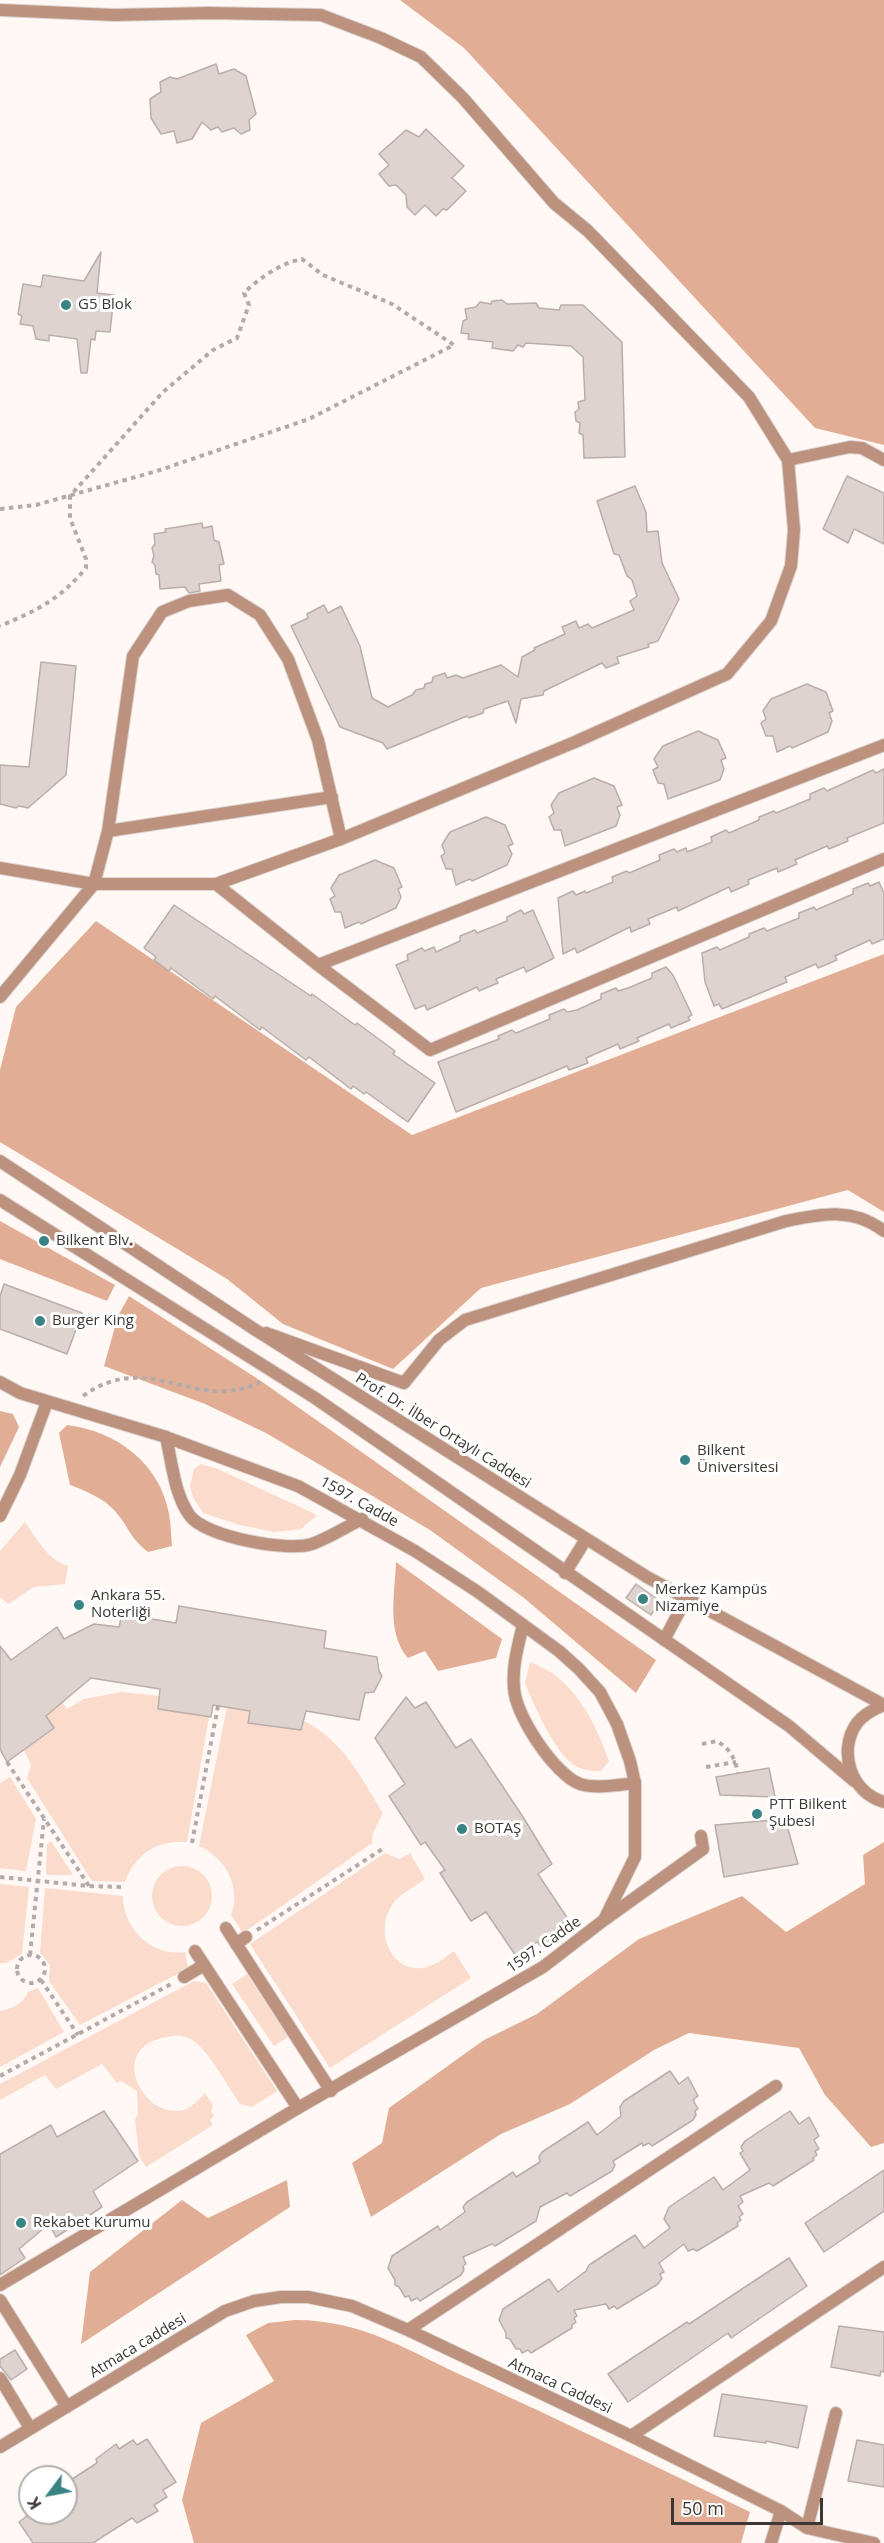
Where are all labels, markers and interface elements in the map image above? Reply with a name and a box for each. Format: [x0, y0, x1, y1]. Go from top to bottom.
place label: G5 Blok [78, 296, 132, 314]
marker: G5 Blok [59, 298, 73, 312]
place label: Bilkent Blv. [56, 1232, 133, 1250]
marker: Bilkent Blv. [37, 1234, 51, 1248]
place label: Burger King [52, 1312, 134, 1330]
marker: Burger King [33, 1314, 47, 1328]
street label: Prof. Dr. İlber Ortaylı Caddesi [352, 1369, 534, 1493]
place label: Bilkent Üniversitesi [697, 1442, 779, 1477]
marker: Bilkent Üniversitesi [678, 1453, 692, 1467]
street label: 1597. Cadde [317, 1473, 401, 1531]
place label: Merkez Kampüs Nizamiye [655, 1581, 767, 1616]
place label: Ankara 55. Noterliği [91, 1587, 165, 1622]
marker: Merkez Kampüs Nizamiye [636, 1592, 650, 1606]
marker: Ankara 55. Noterliği [72, 1598, 86, 1612]
place label: PTT Bilkent Şubesi [769, 1796, 847, 1831]
marker: PTT Bilkent Şubesi [750, 1807, 764, 1821]
place label: BOTAŞ [474, 1820, 521, 1838]
marker: BOTAŞ [455, 1822, 469, 1836]
street label: 1597. Cadde [503, 1913, 585, 1977]
place label: Rekabet Kurumu [33, 2214, 151, 2232]
marker: Rekabet Kurumu [14, 2216, 28, 2230]
street label: Atmaca caddesi [86, 2310, 190, 2382]
street label: Atmaca Caddesi [505, 2354, 615, 2418]
north arrow [18, 2465, 78, 2525]
scale bar [674, 2486, 826, 2524]
text: K [22, 2493, 47, 2514]
text: 50 m [682, 2496, 724, 2520]

